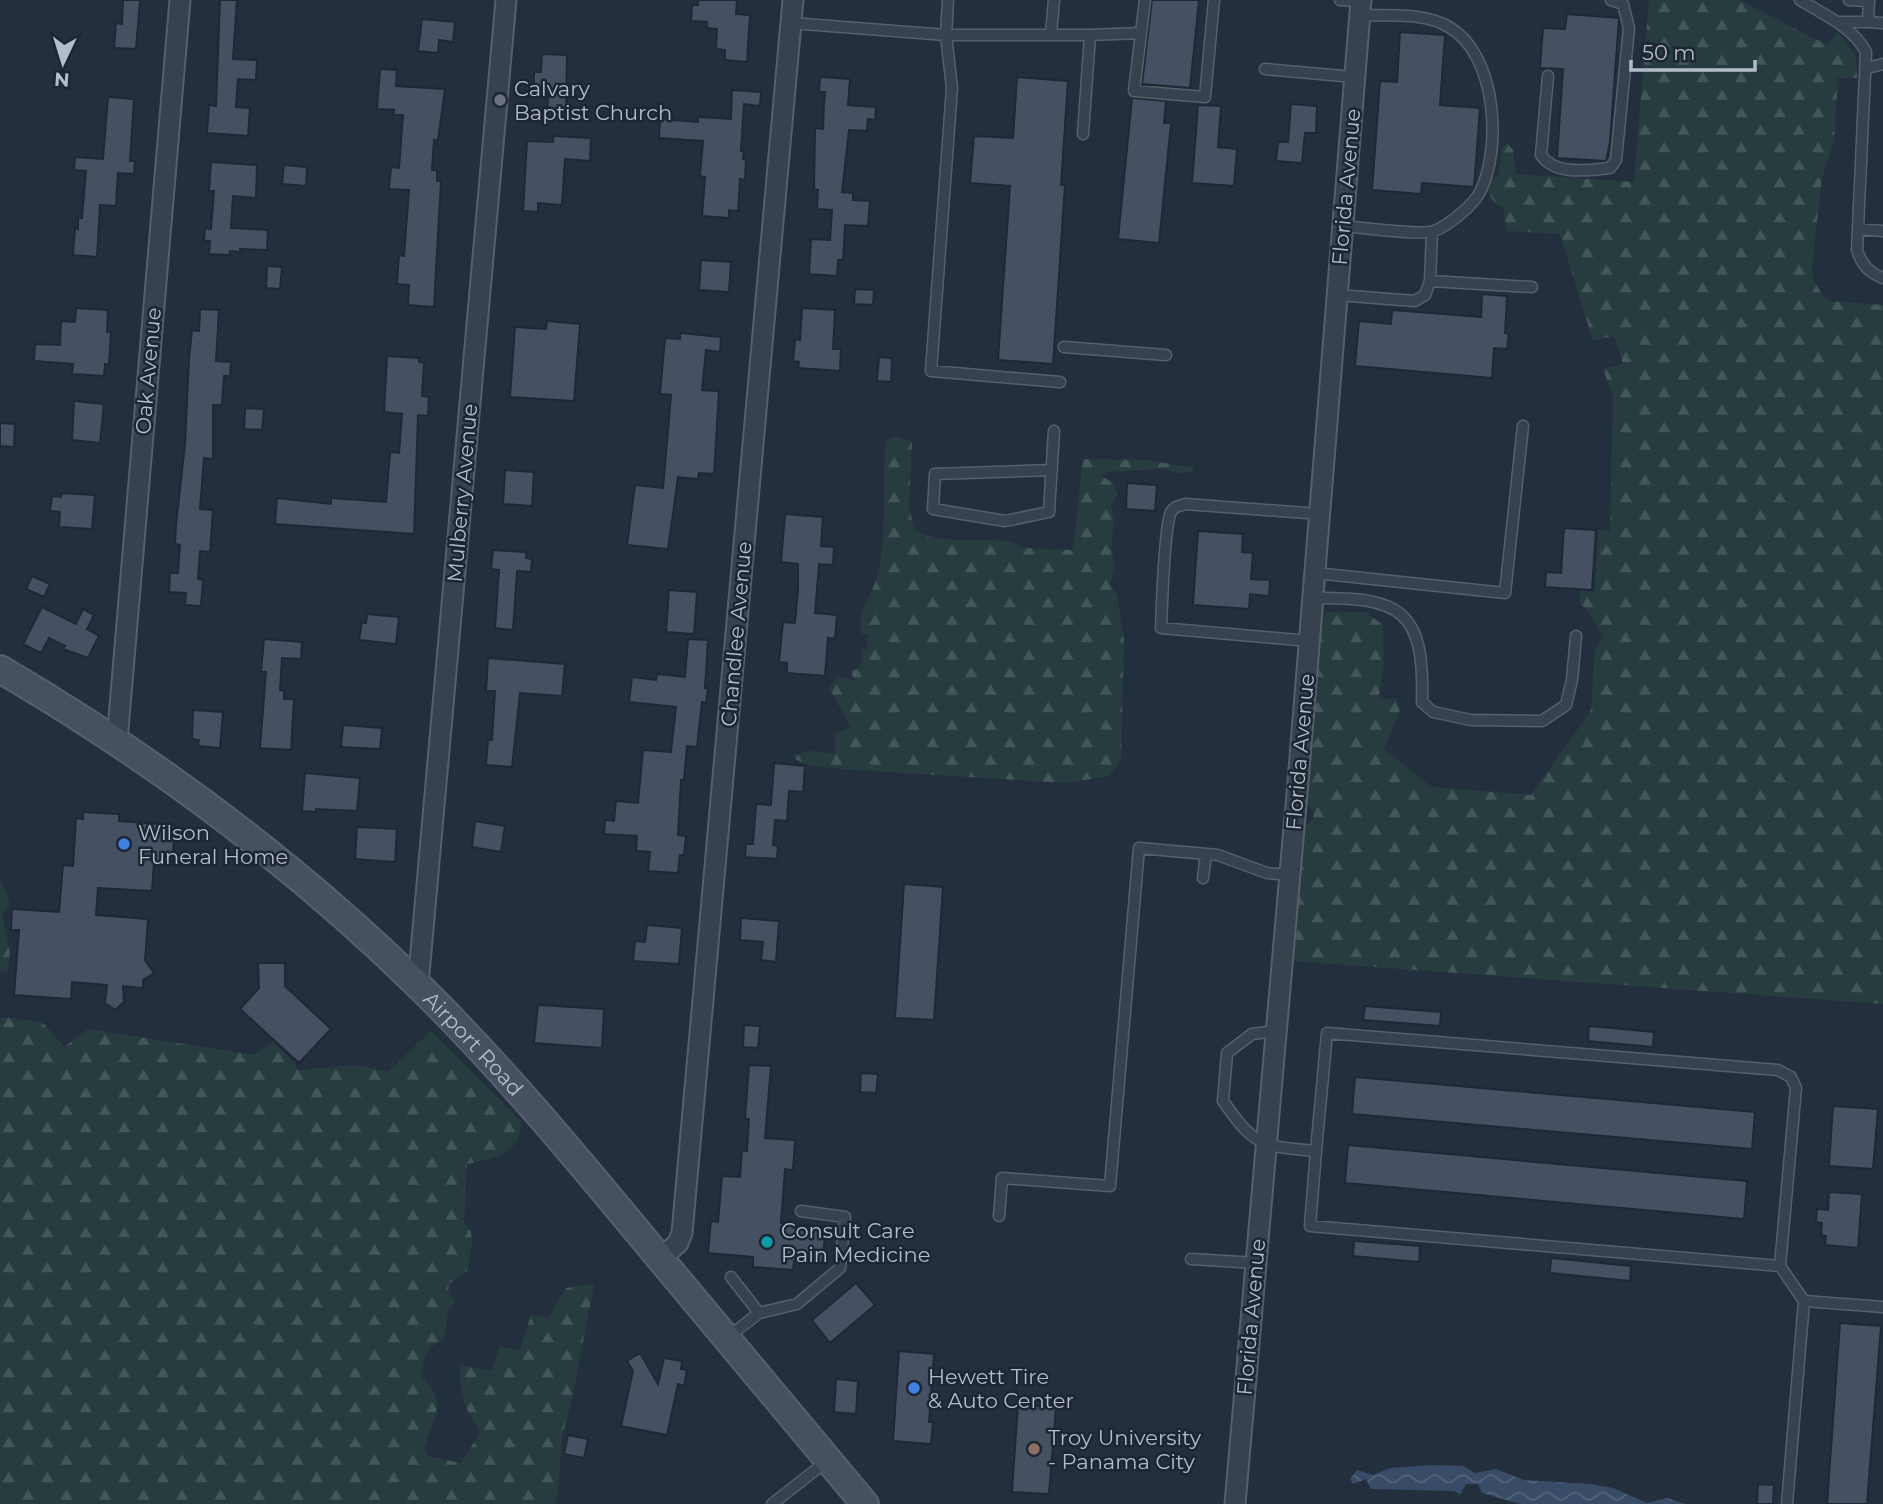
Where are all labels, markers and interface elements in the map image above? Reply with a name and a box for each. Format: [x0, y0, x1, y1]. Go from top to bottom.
north arrow [28, 28, 98, 98]
scale bar [1631, 28, 1755, 72]
text: 50 m [1642, 40, 1696, 65]
text: N [53, 67, 70, 91]
place label: Calvary Baptist Church [514, 76, 672, 125]
marker: Calvary Baptist Church [492, 92, 508, 108]
street label: Florida Avenue [1327, 108, 1365, 266]
street label: Oak Avenue [130, 306, 166, 436]
street label: Mulberry Avenue [442, 403, 482, 583]
street label: Chandlee Avenue [715, 540, 757, 728]
street label: Florida Avenue [1281, 673, 1319, 831]
place label: Wilson Funeral Home [138, 820, 288, 869]
marker: Wilson Funeral Home [116, 836, 132, 852]
street label: Airport Road [419, 986, 529, 1101]
place label: Consult Care Pain Medicine [781, 1218, 930, 1267]
marker: Consult Care Pain Medicine [759, 1234, 775, 1250]
street label: Florida Avenue [1232, 1238, 1270, 1396]
place label: Hewett Tire & Auto Center [928, 1364, 1074, 1413]
marker: Hewett Tire & Auto Center [906, 1380, 922, 1396]
place label: Troy University - Panama City [1048, 1425, 1202, 1474]
marker: Troy University - Panama City [1026, 1441, 1042, 1457]

